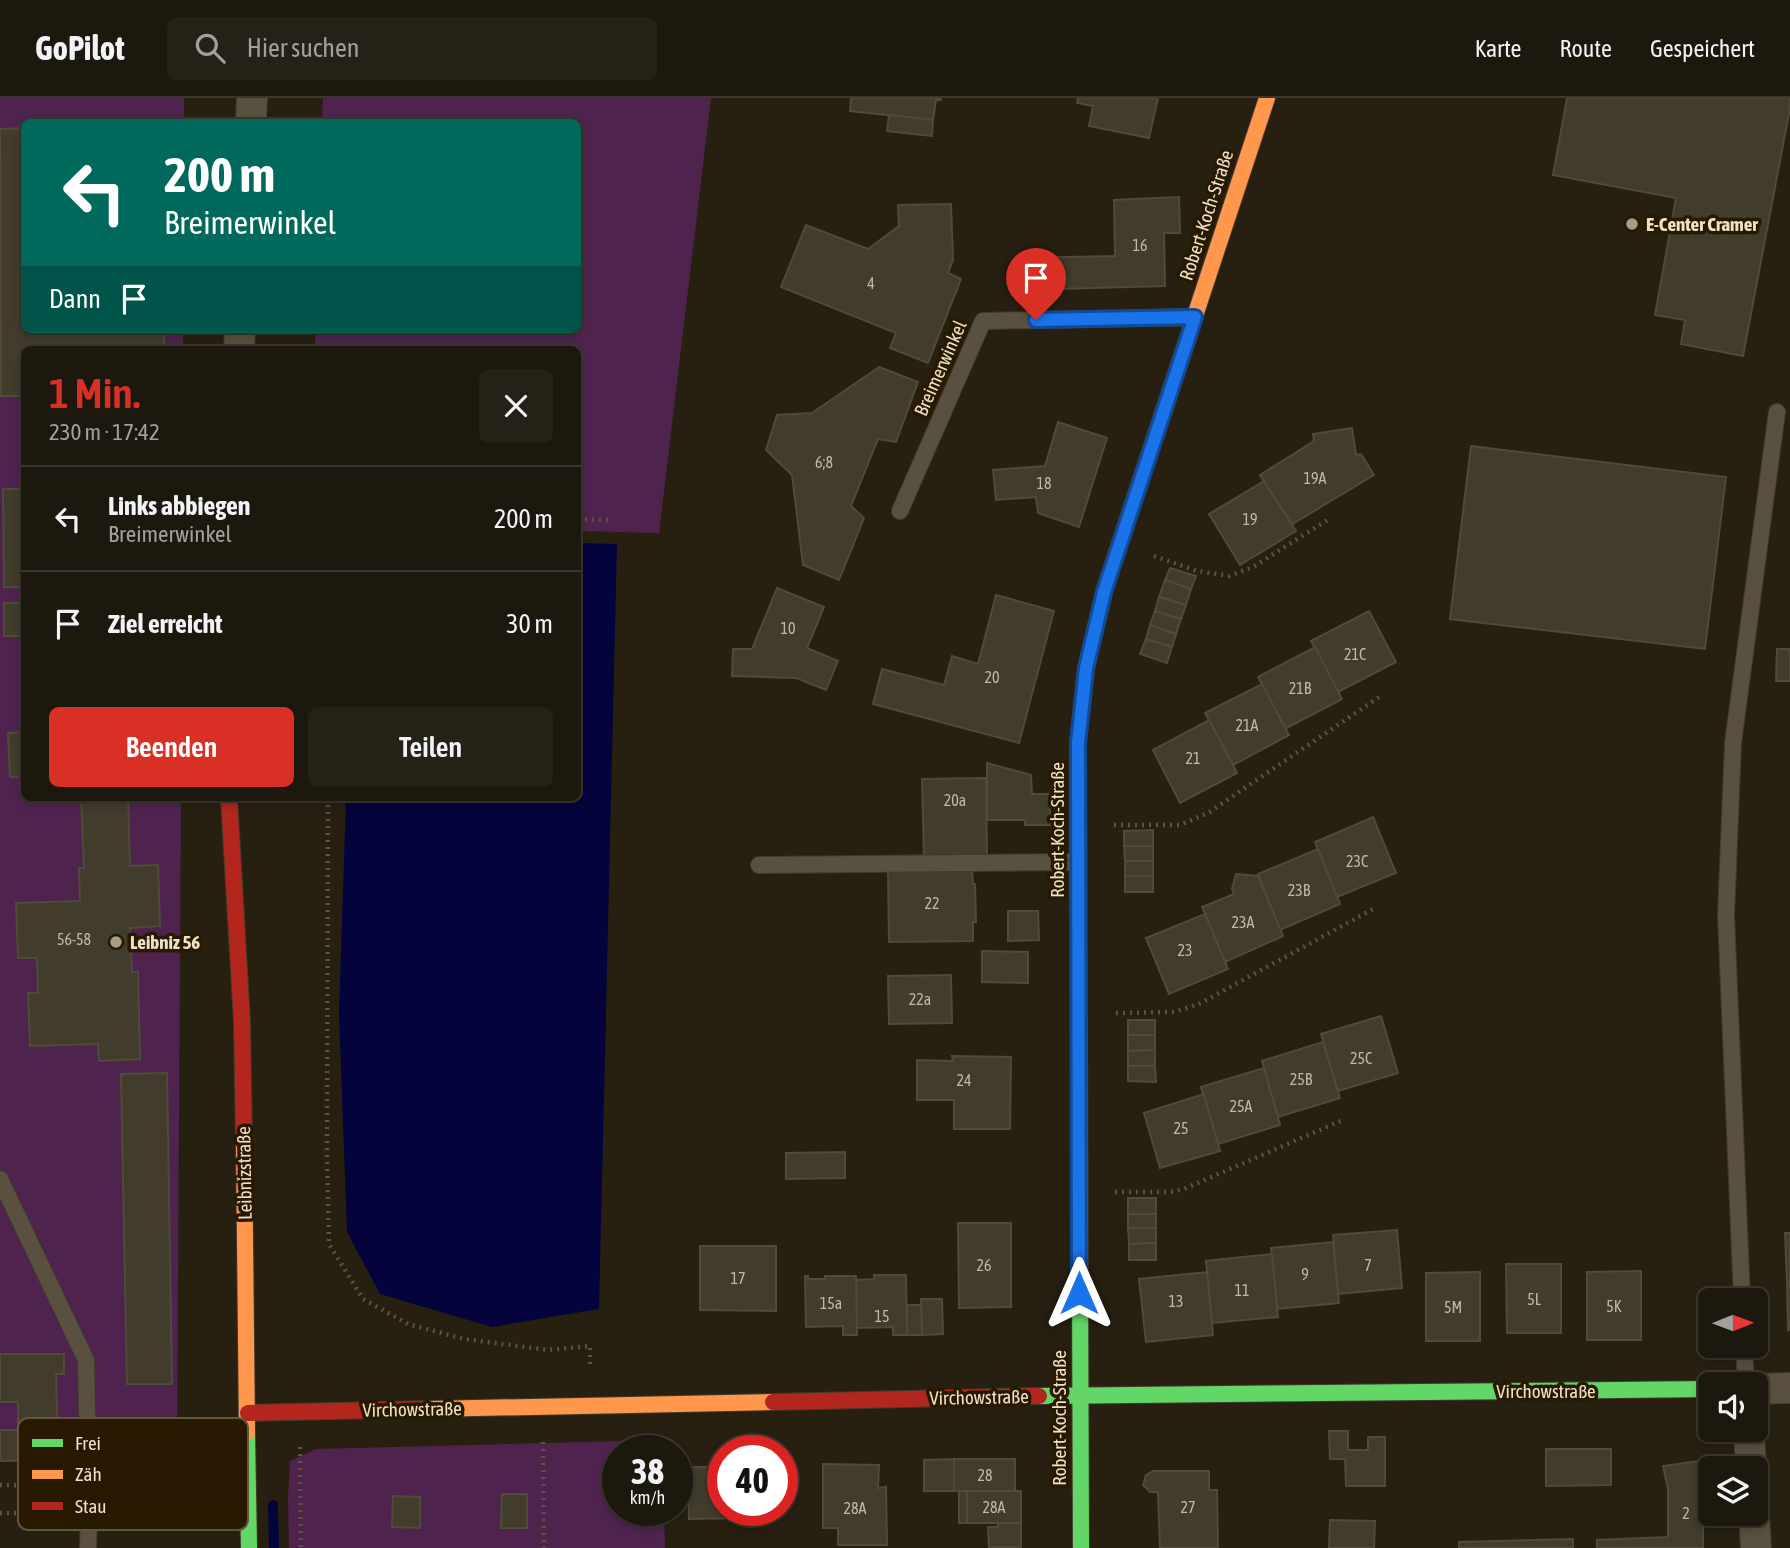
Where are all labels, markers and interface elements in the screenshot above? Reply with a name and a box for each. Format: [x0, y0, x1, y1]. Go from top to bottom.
search box [167, 17, 657, 80]
text: GoPilot [35, 29, 125, 67]
icon: search [191, 29, 229, 67]
text: Hier suchen [247, 33, 359, 63]
text: Karte [1475, 35, 1521, 62]
text: Route [1559, 35, 1612, 62]
text: Gespeichert [1650, 35, 1755, 62]
text: 200 m [164, 146, 275, 202]
icon: left [49, 147, 140, 238]
street label: Robert-Koch-Straße [1175, 147, 1237, 283]
text: Breimerwinkel [164, 204, 336, 241]
place label: E-Center Cramer [1646, 213, 1758, 235]
marker: E-Center Cramer [1624, 216, 1640, 232]
house number: 16 [1132, 236, 1148, 254]
pin [1006, 248, 1066, 320]
icon: arrive [1017, 259, 1055, 297]
house number: 4 [867, 274, 875, 292]
icon: arrive [115, 280, 153, 318]
text: Dann [49, 284, 101, 314]
street label: Breimerwinkel [909, 317, 971, 419]
text: 1 Min. [49, 369, 140, 417]
button: close [479, 369, 553, 443]
text: 230 m · 17:42 [49, 419, 160, 445]
house number: 6;8 [815, 453, 833, 471]
house number: 19A [1304, 469, 1327, 487]
house number: 18 [1036, 474, 1052, 492]
text: Links abbiegen [108, 491, 250, 521]
icon: left [49, 500, 87, 538]
text: 200 m [494, 504, 553, 534]
house number: 19 [1242, 510, 1258, 528]
text: Breimerwinkel [108, 521, 232, 547]
icon: arrive [49, 605, 87, 643]
text: Ziel erreicht [108, 609, 223, 639]
text: 30 m [506, 609, 553, 639]
house number: 10 [780, 619, 796, 637]
house number: 21C [1344, 645, 1366, 663]
house number: 20 [984, 668, 1000, 686]
house number: 21B [1289, 679, 1312, 697]
button: Beenden [49, 707, 294, 787]
button: Teilen [308, 707, 553, 787]
house number: 21A [1236, 716, 1259, 734]
house number: 21 [1185, 749, 1201, 767]
street label: Robert-Koch-Straße [1046, 762, 1068, 898]
house number: 20a [944, 791, 966, 809]
house number: 23C [1346, 852, 1368, 870]
house number: 23B [1288, 881, 1311, 899]
house number: 22 [924, 894, 940, 912]
house number: 23A [1232, 913, 1255, 931]
house number: 56-58 [57, 930, 91, 948]
place label: Leibniz 56 [130, 931, 200, 953]
marker: Leibniz 56 [108, 934, 124, 950]
house number: 23 [1177, 941, 1193, 959]
house number: 22a [909, 990, 931, 1008]
house number: 25C [1350, 1049, 1372, 1067]
house number: 25B [1290, 1070, 1313, 1088]
house number: 24 [956, 1071, 972, 1089]
house number: 25A [1230, 1097, 1253, 1115]
house number: 25 [1173, 1119, 1189, 1137]
street label: Leibnizstraße [232, 1126, 256, 1220]
house number: 26 [976, 1256, 992, 1274]
position arrow [1042, 1256, 1116, 1330]
house number: 7 [1364, 1256, 1372, 1274]
house number: 9 [1301, 1265, 1309, 1283]
house number: 17 [730, 1269, 746, 1287]
house number: 11 [1234, 1281, 1250, 1299]
north arrow [1698, 1288, 1768, 1358]
map controls [1698, 1288, 1768, 1526]
house number: 5L [1527, 1290, 1542, 1308]
house number: 13 [1168, 1292, 1184, 1310]
house number: 15a [820, 1294, 842, 1312]
house number: 5K [1606, 1297, 1622, 1315]
house number: 5M [1444, 1298, 1462, 1316]
house number: 15 [874, 1307, 890, 1325]
street label: Robert-Koch-Straße [1048, 1350, 1070, 1486]
button: sound [1698, 1372, 1768, 1442]
street label: Virchowstraße [1496, 1380, 1596, 1402]
street label: Virchowstraße [929, 1385, 1029, 1409]
street label: Virchowstraße [362, 1397, 462, 1421]
legend [18, 1418, 248, 1530]
text: Frei [75, 1432, 101, 1454]
speed limit sign: 40 [707, 1435, 798, 1526]
text: 38 [631, 1451, 664, 1491]
button: layers [1698, 1456, 1768, 1526]
text: Zäh [75, 1463, 102, 1485]
house number: 28 [977, 1466, 993, 1484]
text: km/h [630, 1487, 665, 1508]
text: Stau [75, 1495, 106, 1517]
house number: 28A [983, 1498, 1006, 1516]
house number: 27 [1180, 1498, 1196, 1516]
house number: 28A [844, 1499, 867, 1517]
house number: 2 [1682, 1504, 1690, 1522]

